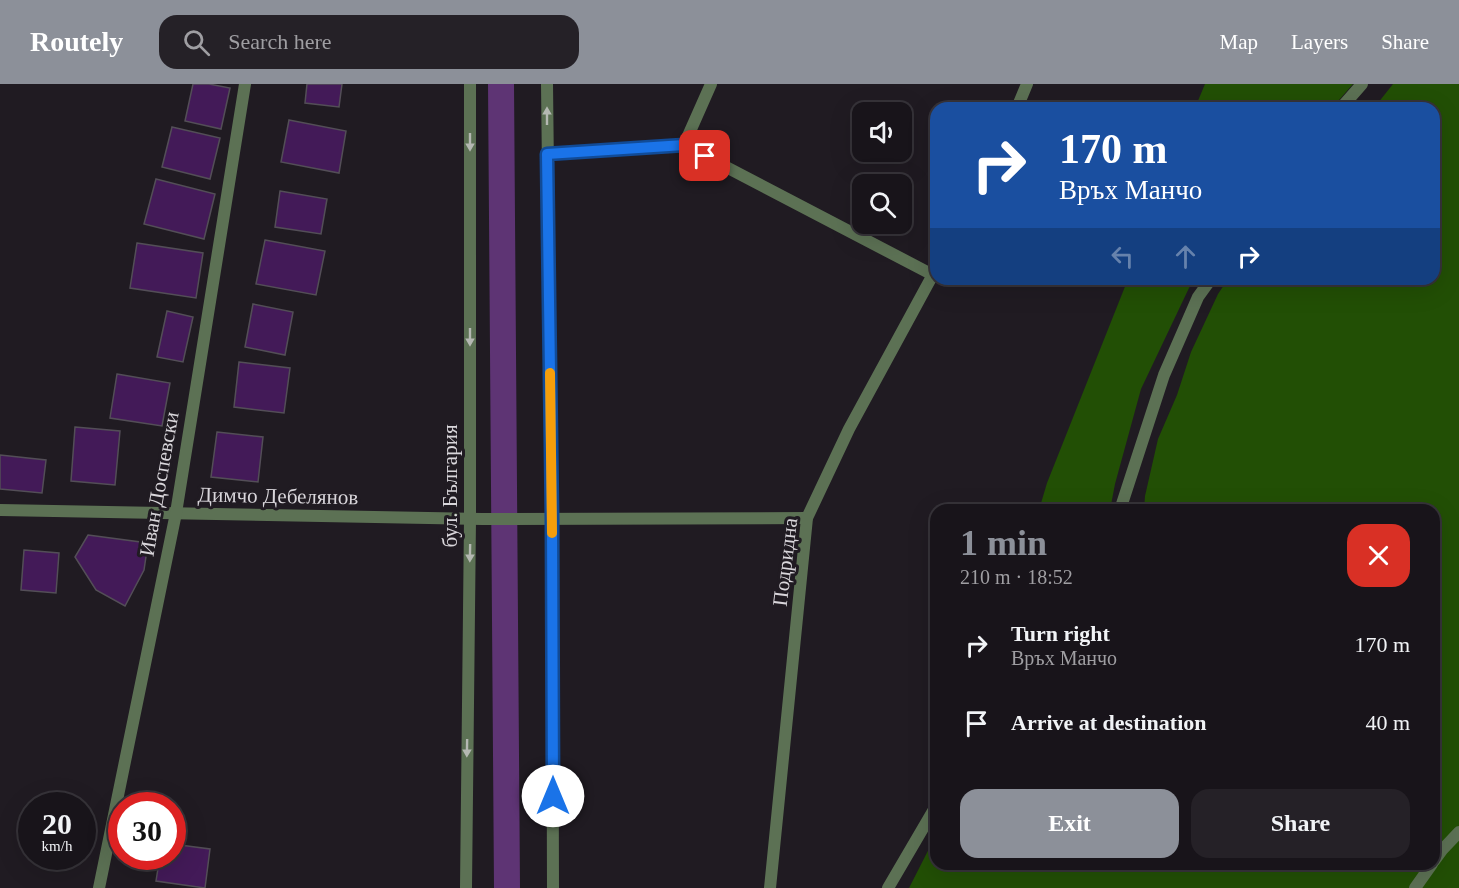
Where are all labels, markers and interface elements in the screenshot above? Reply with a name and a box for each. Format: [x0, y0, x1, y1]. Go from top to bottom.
search box [159, 15, 579, 69]
text: Routely [30, 26, 123, 57]
icon: search [180, 26, 213, 59]
text: Search here [228, 29, 332, 54]
text: Map [1220, 30, 1258, 54]
text: Layers [1291, 30, 1348, 54]
text: Share [1381, 30, 1429, 54]
map controls [852, 102, 912, 234]
button: sound [852, 102, 912, 162]
one-way arrow [542, 106, 552, 125]
icon: right [960, 126, 1038, 204]
text: 170 m [1059, 126, 1168, 172]
pin [679, 130, 730, 181]
one-way arrow [465, 133, 475, 152]
icon: arrive [688, 139, 721, 172]
button: search [852, 174, 912, 234]
text: Връх Манчо [1059, 175, 1202, 205]
icon: left [1106, 240, 1139, 273]
icon: ahead [1169, 240, 1202, 273]
icon: right [1232, 240, 1265, 273]
one-way arrow [465, 328, 475, 347]
street label: Иван Доспевски [134, 410, 184, 558]
street label: бул. България [438, 424, 462, 548]
street label: Димчо Дебелянов [198, 483, 359, 509]
street label: Подридна [768, 516, 802, 607]
text: 1 min [960, 523, 1047, 563]
button: close [1347, 524, 1410, 587]
one-way arrow [465, 544, 474, 563]
text: 210 m · 18:52 [960, 566, 1073, 588]
text: Turn right [1011, 621, 1110, 646]
icon: right [960, 629, 993, 662]
text: 170 m [1354, 632, 1410, 657]
text: Връх Манчо [1011, 647, 1117, 669]
icon: arrive [960, 707, 993, 740]
text: Arrive at destination [1011, 710, 1207, 735]
text: 40 m [1365, 710, 1410, 735]
one-way arrow [462, 739, 472, 758]
position arrow [521, 764, 585, 828]
button: Exit [960, 789, 1179, 858]
button: Share [1191, 789, 1410, 858]
speed limit sign: 30 [108, 792, 186, 870]
text: 20 [42, 807, 72, 840]
text: km/h [42, 838, 72, 854]

